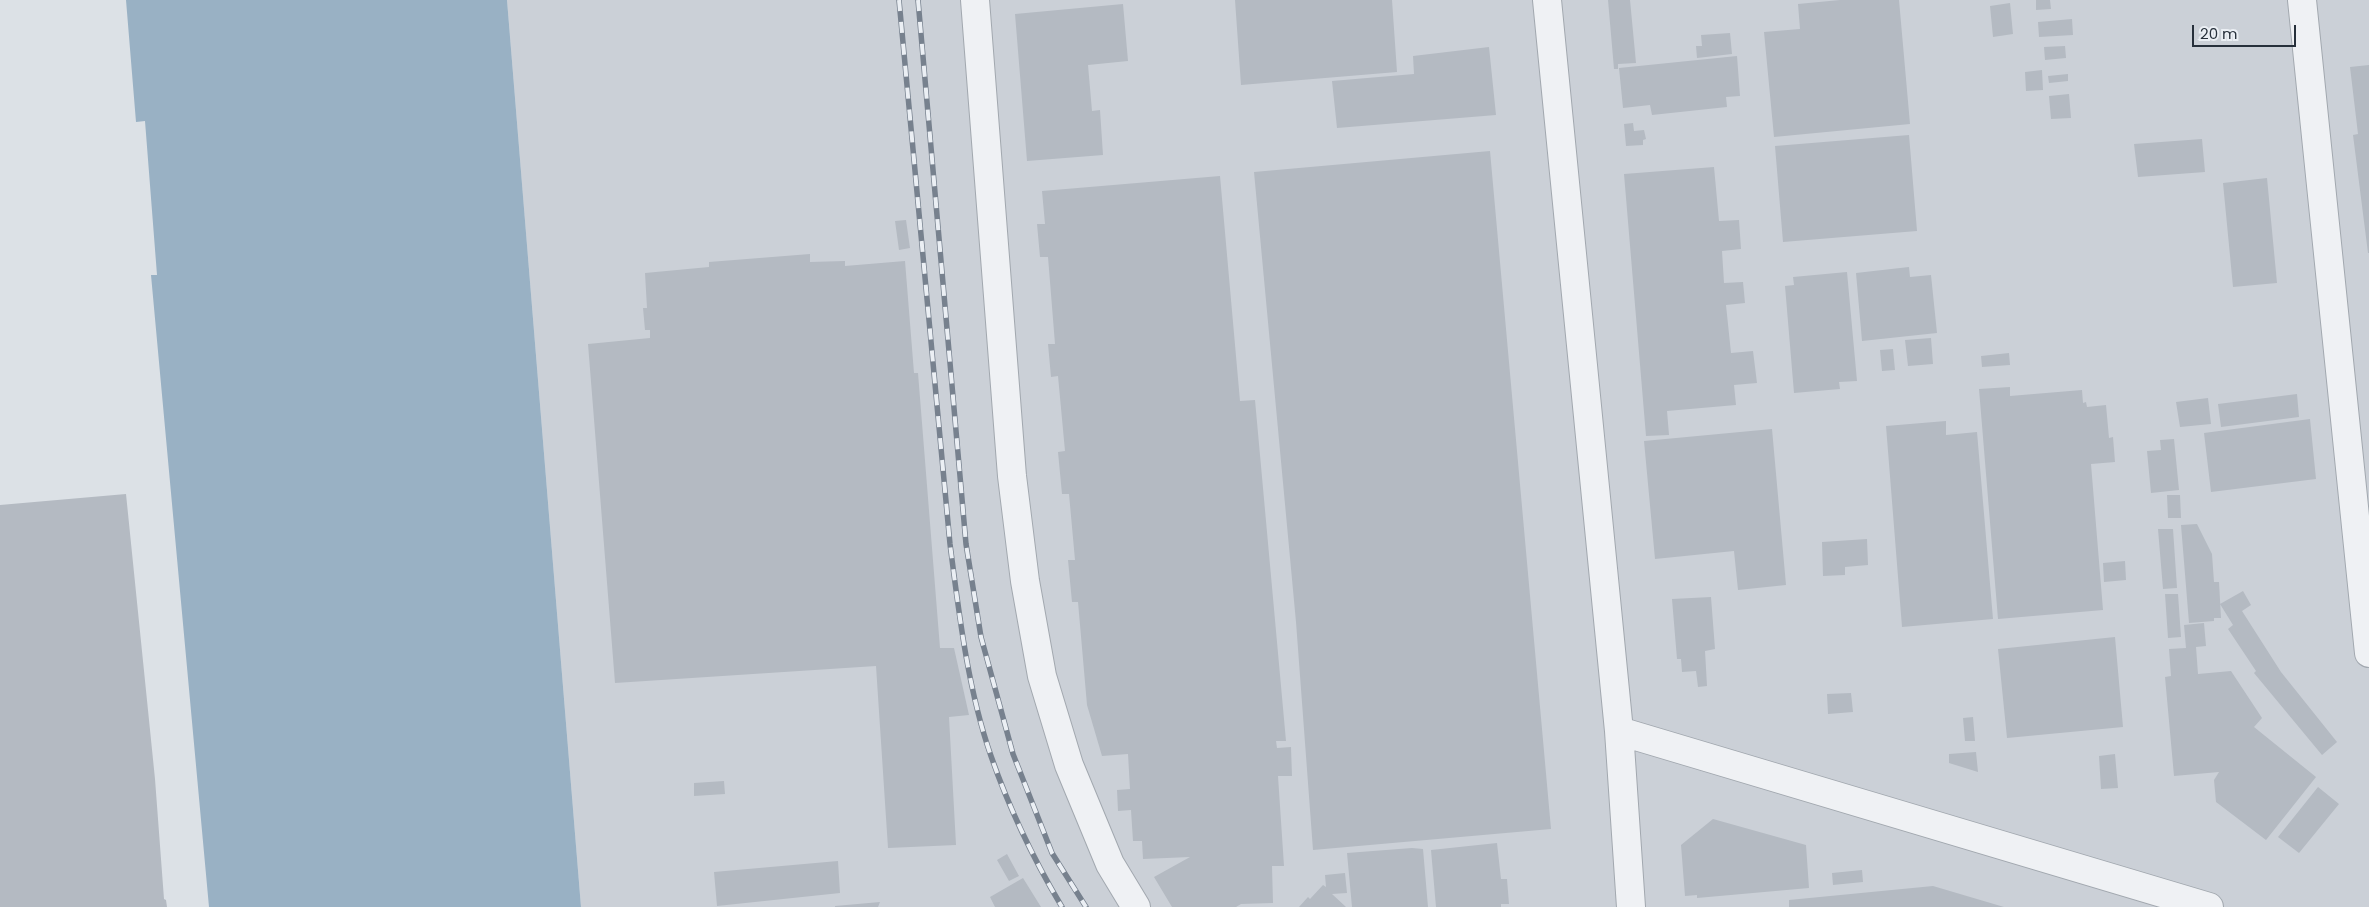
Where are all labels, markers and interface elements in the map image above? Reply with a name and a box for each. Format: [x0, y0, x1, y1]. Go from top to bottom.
scale bar [2194, 15, 2298, 47]
text: 20 m [2200, 23, 2238, 44]

